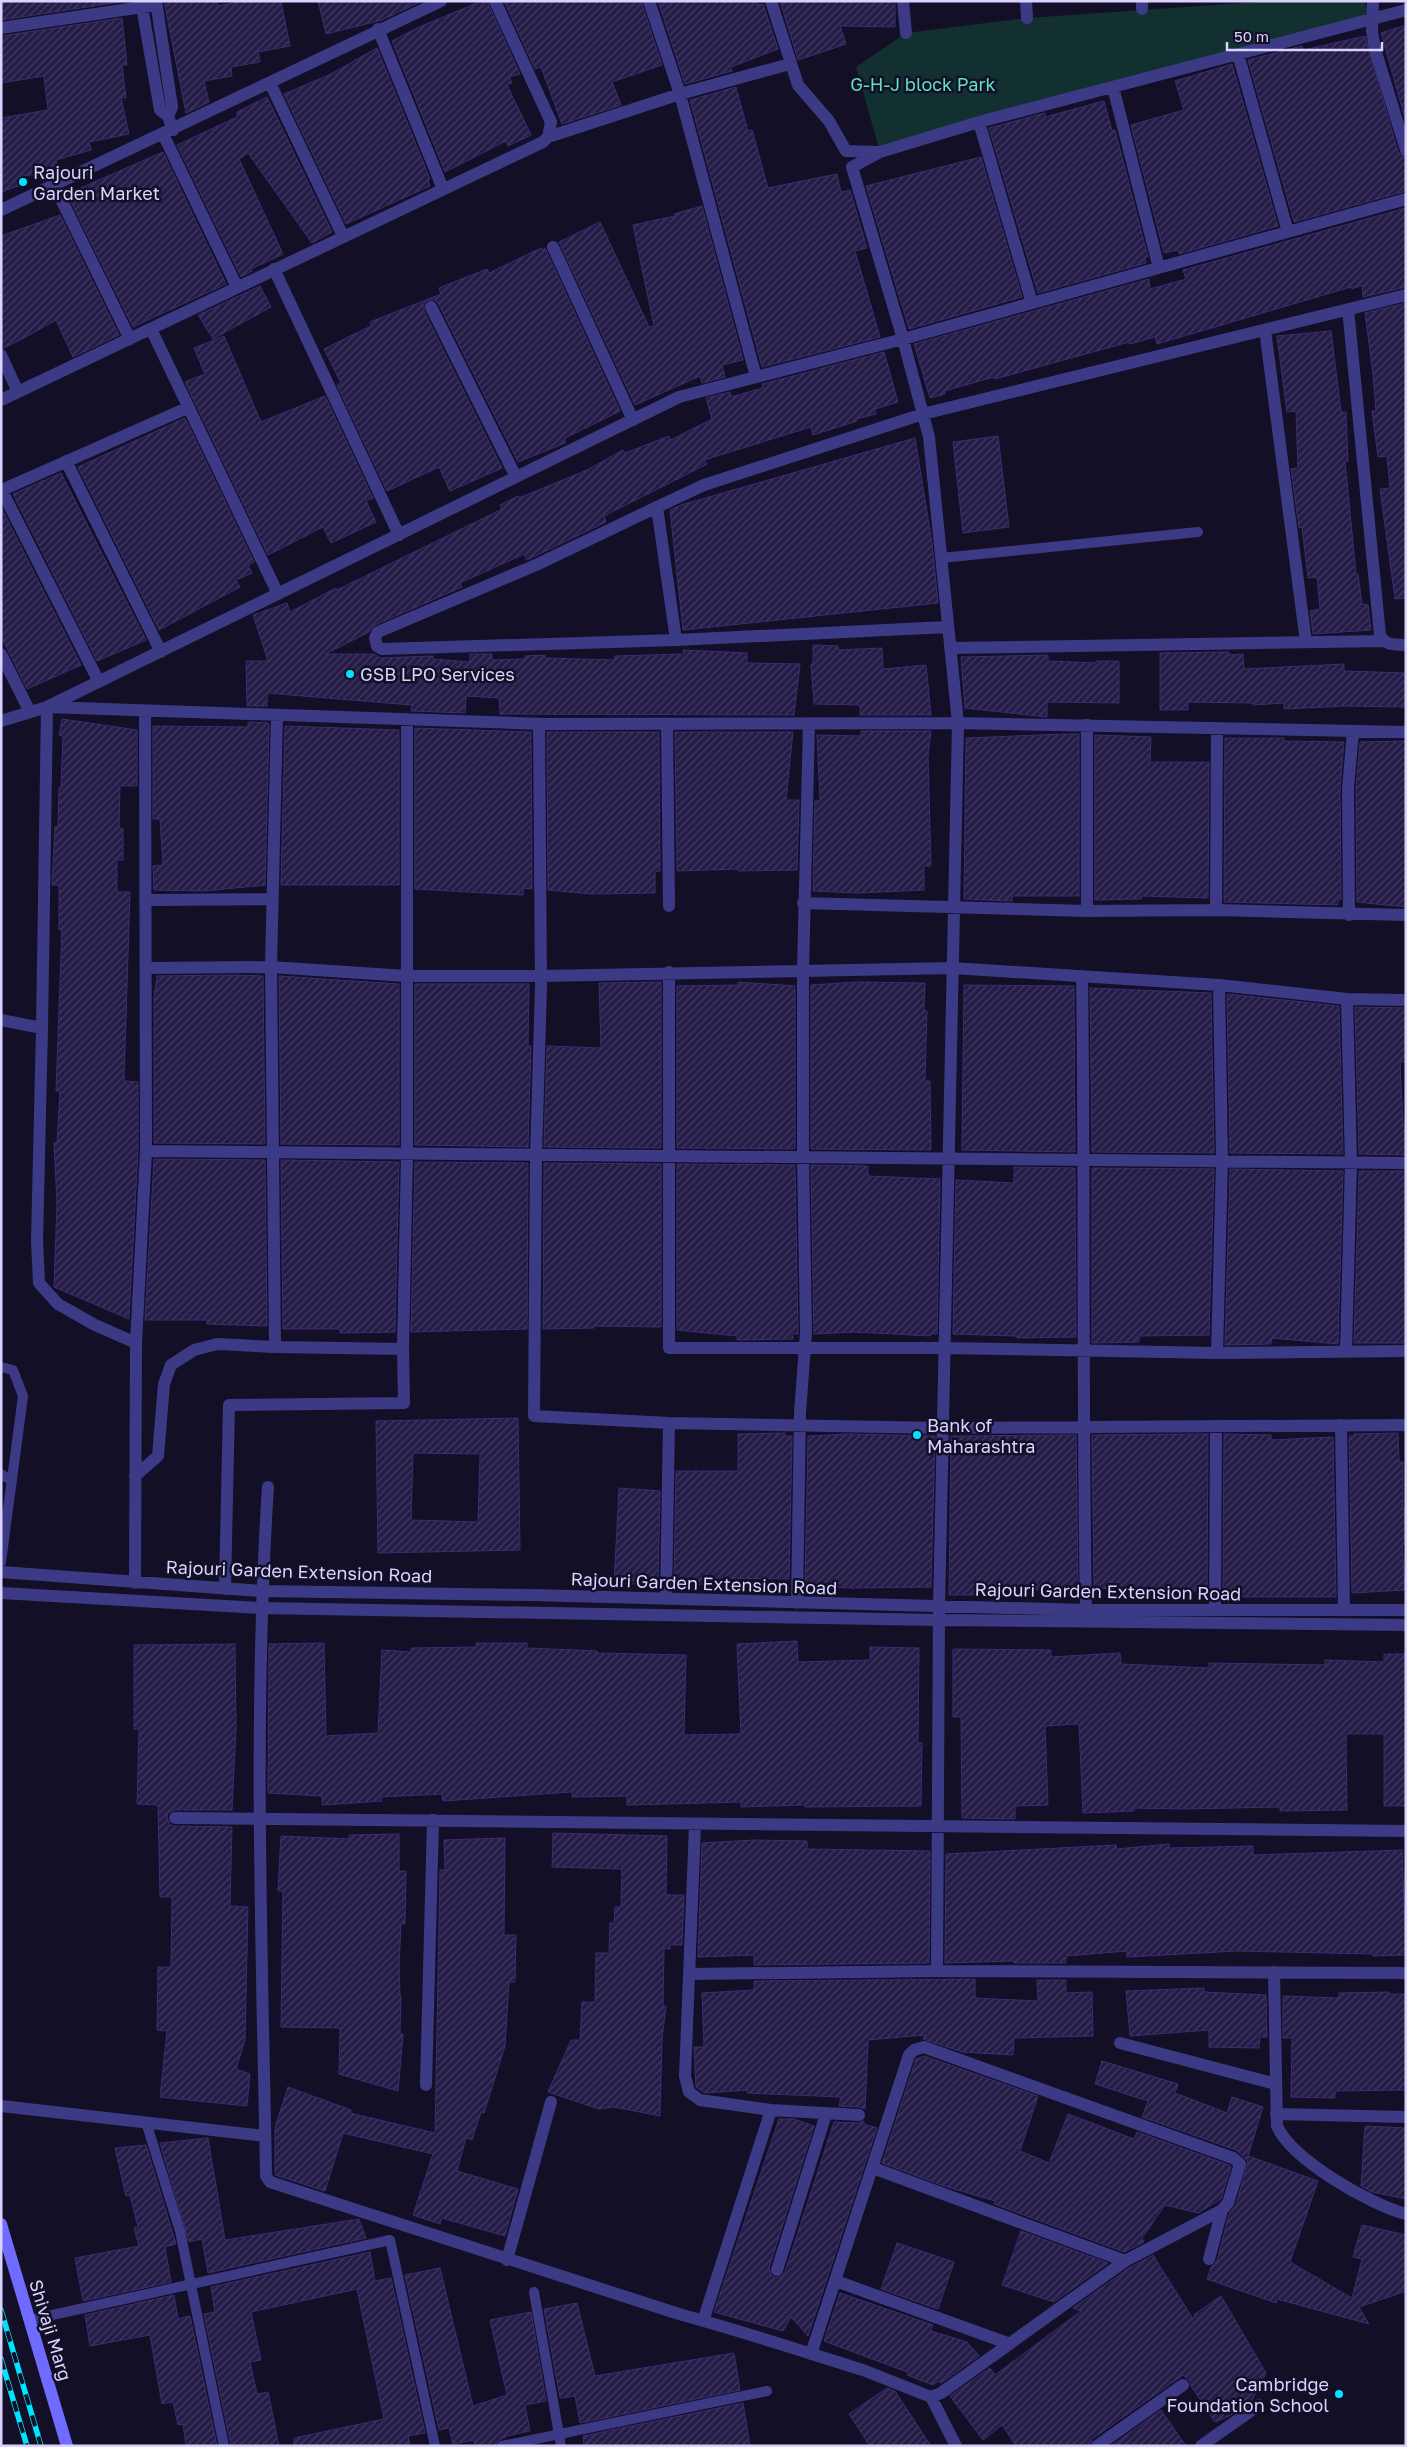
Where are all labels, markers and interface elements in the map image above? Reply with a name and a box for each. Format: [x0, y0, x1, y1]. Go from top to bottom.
scale bar [1227, 20, 1382, 52]
text: 50 m [1234, 27, 1269, 45]
park label: G-H-J block Park [850, 73, 996, 95]
place label: Rajouri Garden Market [33, 161, 160, 204]
marker: Rajouri Garden Market [17, 176, 29, 188]
place label: GSB LPO Services [360, 663, 515, 685]
marker: GSB LPO Services [344, 668, 356, 680]
place label: Bank of Maharashtra [927, 1414, 1036, 1457]
marker: Bank of Maharashtra [911, 1429, 923, 1441]
street label: Rajouri Garden Extension Road [165, 1555, 433, 1587]
street label: Rajouri Garden Extension Road [570, 1567, 838, 1599]
street label: Rajouri Garden Extension Road [975, 1578, 1241, 1604]
street label: Shivaji Marg [25, 2277, 77, 2383]
place label: Cambridge Foundation School [1166, 2373, 1329, 2416]
marker: Cambridge Foundation School [1333, 2388, 1345, 2400]

